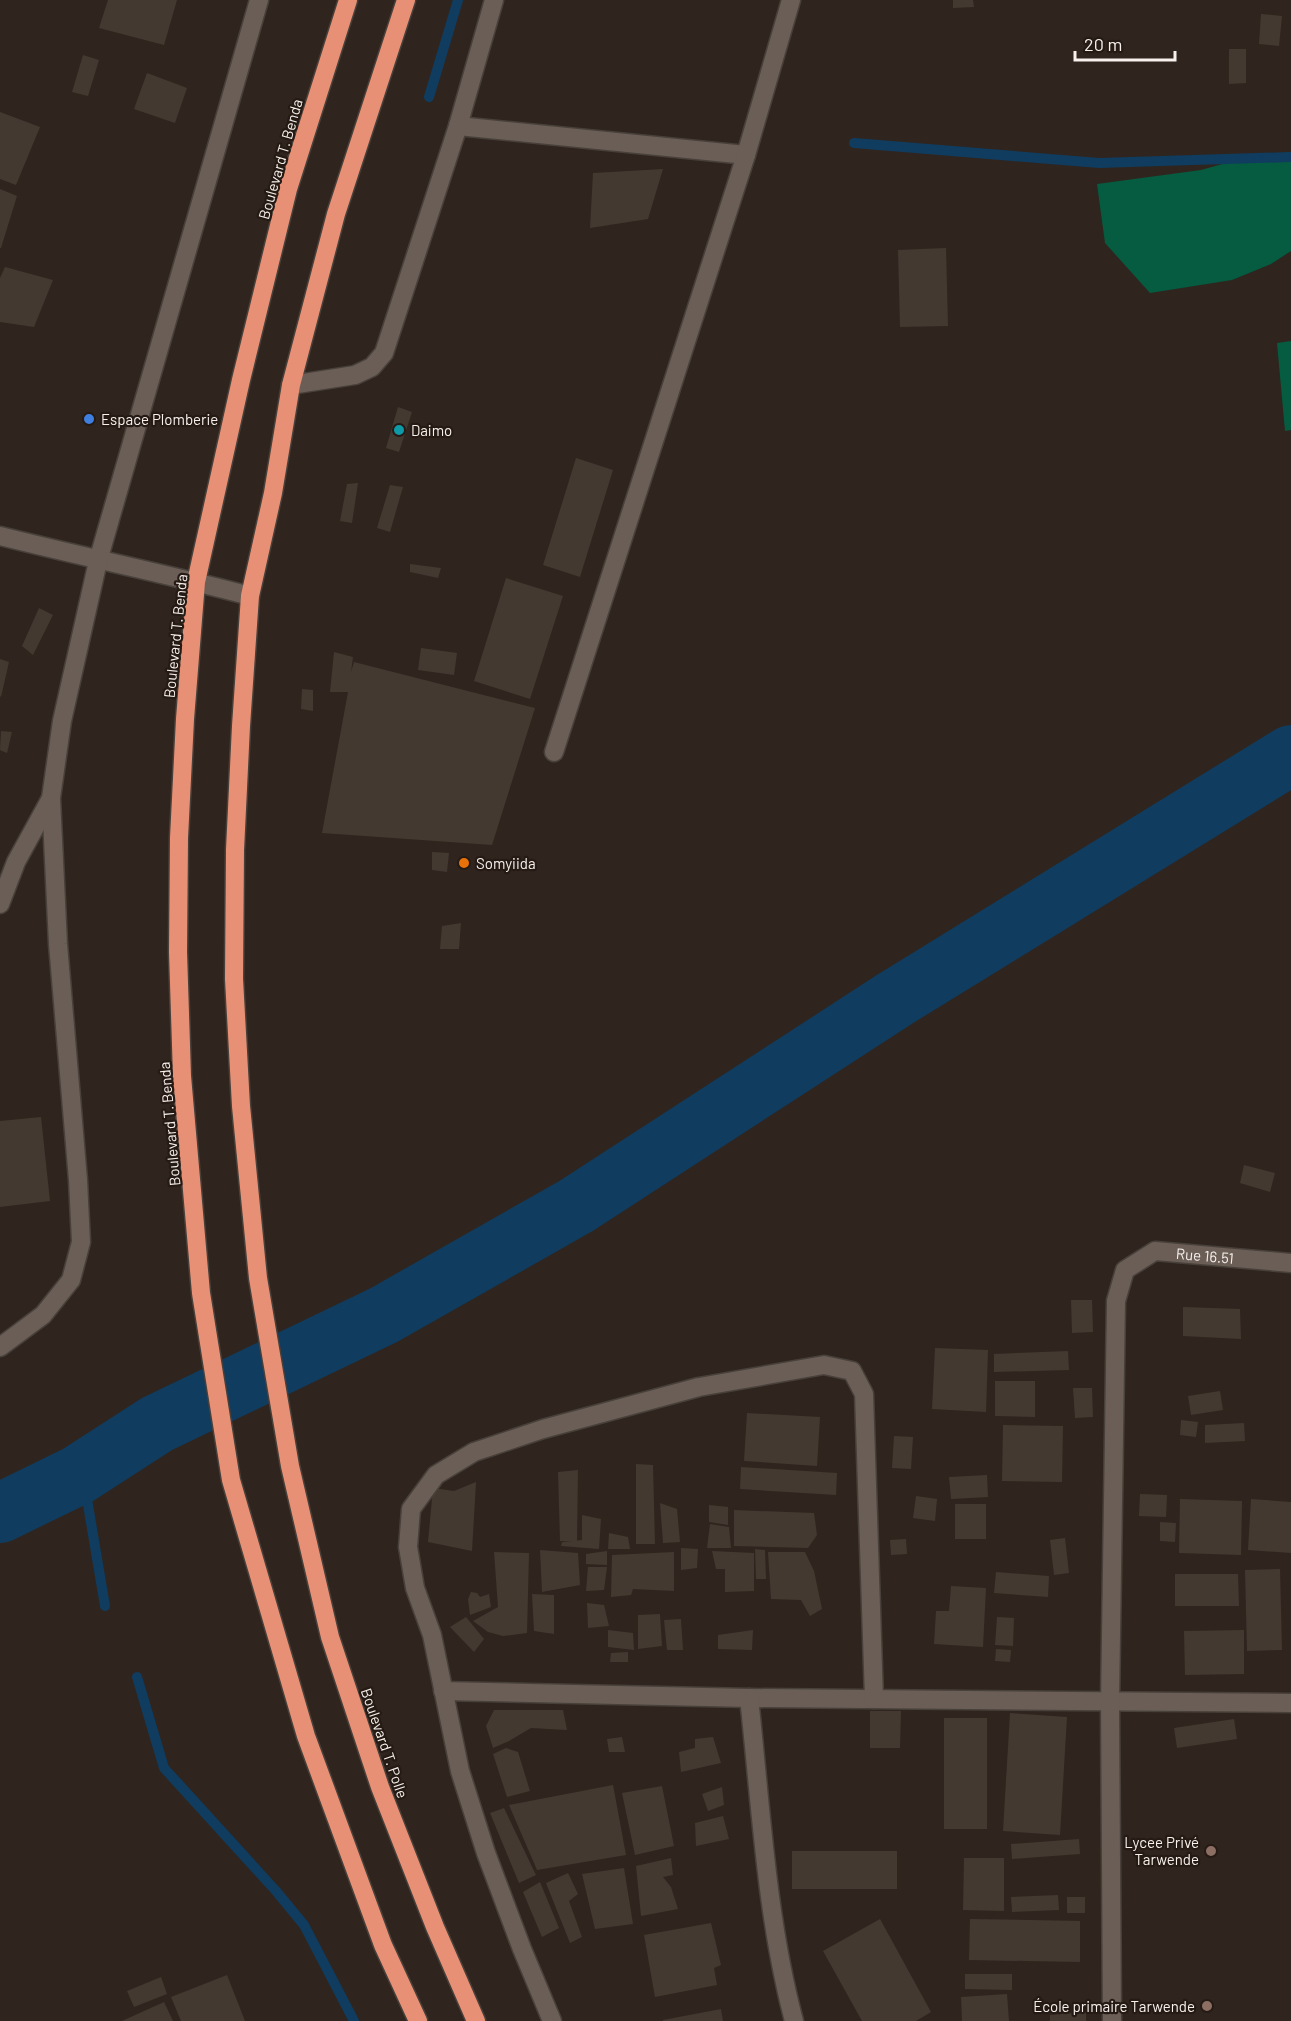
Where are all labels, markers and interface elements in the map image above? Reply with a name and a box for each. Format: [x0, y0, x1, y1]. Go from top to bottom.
scale bar [1075, 24, 1176, 62]
text: 20 m [1084, 33, 1122, 55]
street label: Boulevard T. Benda [254, 97, 306, 221]
place label: Espace Plomberie [101, 410, 218, 428]
marker: Espace Plomberie [82, 412, 96, 426]
place label: Daimo [411, 421, 452, 439]
marker: Daimo [392, 423, 406, 437]
street label: Boulevard T. Benda [160, 573, 190, 699]
place label: Somyiida [476, 854, 536, 872]
marker: Somyiida [457, 856, 471, 870]
street label: Boulevard T. Benda [155, 1061, 183, 1187]
street label: Rue 16.51 [1175, 1244, 1235, 1267]
street label: Boulevard T. Polle [358, 1686, 412, 1800]
place label: Lycee Privé Tarwende [1124, 1833, 1199, 1868]
marker: Lycee Privé Tarwende [1204, 1844, 1218, 1858]
place label: École primaire Tarwende [1033, 1997, 1195, 2015]
marker: École primaire Tarwende [1200, 1999, 1214, 2013]

